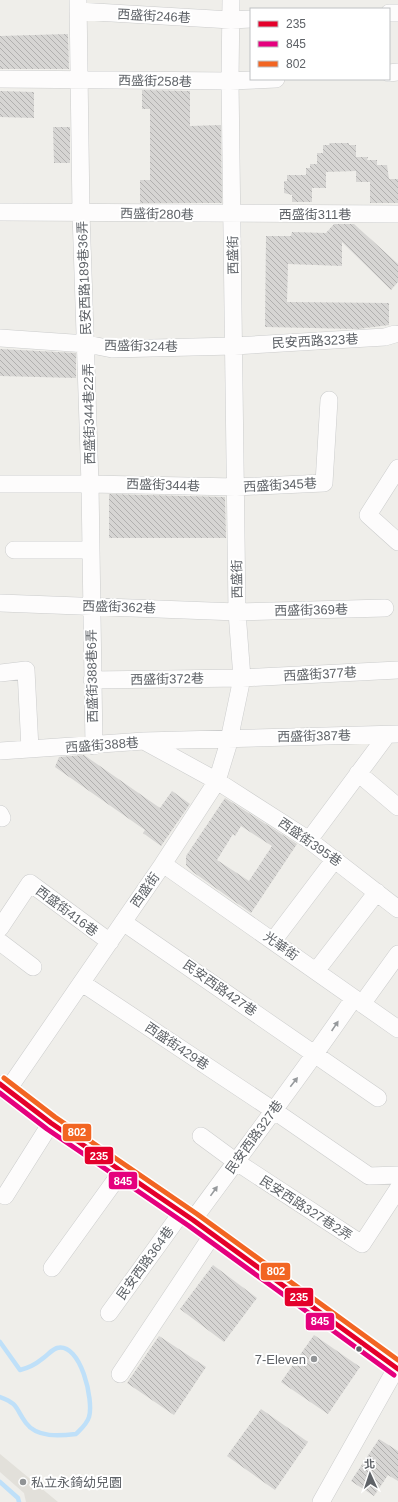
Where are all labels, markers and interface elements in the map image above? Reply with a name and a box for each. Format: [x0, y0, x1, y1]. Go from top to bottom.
street label: 西盛街246巷 [117, 7, 191, 25]
legend [250, 8, 390, 80]
text: 235 [286, 17, 306, 31]
text: 845 [286, 37, 306, 51]
text: 802 [286, 57, 306, 71]
street label: 西盛街258巷 [118, 73, 192, 89]
street label: 西盛街280巷 [120, 206, 194, 222]
street label: 西盛街311巷 [279, 207, 351, 222]
street label: 民安西路189巷36弄 [75, 221, 93, 335]
street label: 西盛街 [225, 235, 241, 275]
street label: 民安西路323巷 [271, 331, 359, 351]
street label: 西盛街324巷 [104, 338, 178, 354]
street label: 西盛街344巷22弄 [81, 363, 97, 465]
street label: 西盛街344巷 [126, 476, 200, 494]
street label: 西盛街345巷 [243, 476, 317, 494]
street label: 西盛街 [229, 559, 245, 599]
street label: 西盛街362巷 [82, 598, 156, 616]
street label: 西盛街369巷 [274, 602, 348, 618]
street label: 西盛街388巷6弄 [84, 629, 100, 723]
street label: 西盛街377巷 [283, 665, 357, 683]
street label: 西盛街372巷 [130, 671, 204, 687]
street label: 西盛街387巷 [277, 728, 351, 744]
street label: 西盛街388巷 [65, 735, 139, 755]
street label: 西盛街395巷 [276, 815, 344, 869]
street label: 西盛街 [128, 870, 162, 910]
street label: 西盛街416巷 [33, 883, 101, 939]
street label: 光華街 [261, 929, 301, 963]
street label: 民安西路427巷 [180, 957, 260, 1019]
street label: 西盛街429巷 [142, 1019, 212, 1073]
one-way arrow [331, 1021, 339, 1031]
one-way arrow [290, 1076, 298, 1087]
street label: 民安西路327巷 [222, 1098, 286, 1176]
line badge: 802 [62, 1123, 92, 1142]
text: 802 [68, 1126, 86, 1138]
line badge: 235 [84, 1146, 114, 1165]
text: 235 [90, 1150, 108, 1162]
line badge: 845 [108, 1171, 138, 1190]
street label: 民安西路327巷2弄 [257, 1173, 355, 1243]
text: 845 [114, 1175, 132, 1187]
one-way arrow [210, 1185, 218, 1196]
street label: 民安西路364巷 [113, 1224, 177, 1302]
line badge: 802 [260, 1262, 291, 1281]
text: 802 [267, 1265, 285, 1277]
line badge: 235 [284, 1287, 314, 1307]
text: 235 [290, 1291, 308, 1303]
line badge: 845 [305, 1312, 335, 1331]
text: 845 [311, 1315, 329, 1327]
unlabelled marker [354, 1344, 364, 1354]
place label: 7-Eleven [255, 1352, 306, 1367]
marker: 7-Eleven [309, 1354, 319, 1364]
north arrow [350, 1454, 390, 1494]
text: 北 [364, 1458, 375, 1470]
place label: 私立永錡幼兒園 [31, 1475, 122, 1490]
marker: 私立永錡幼兒園 [18, 1477, 28, 1487]

